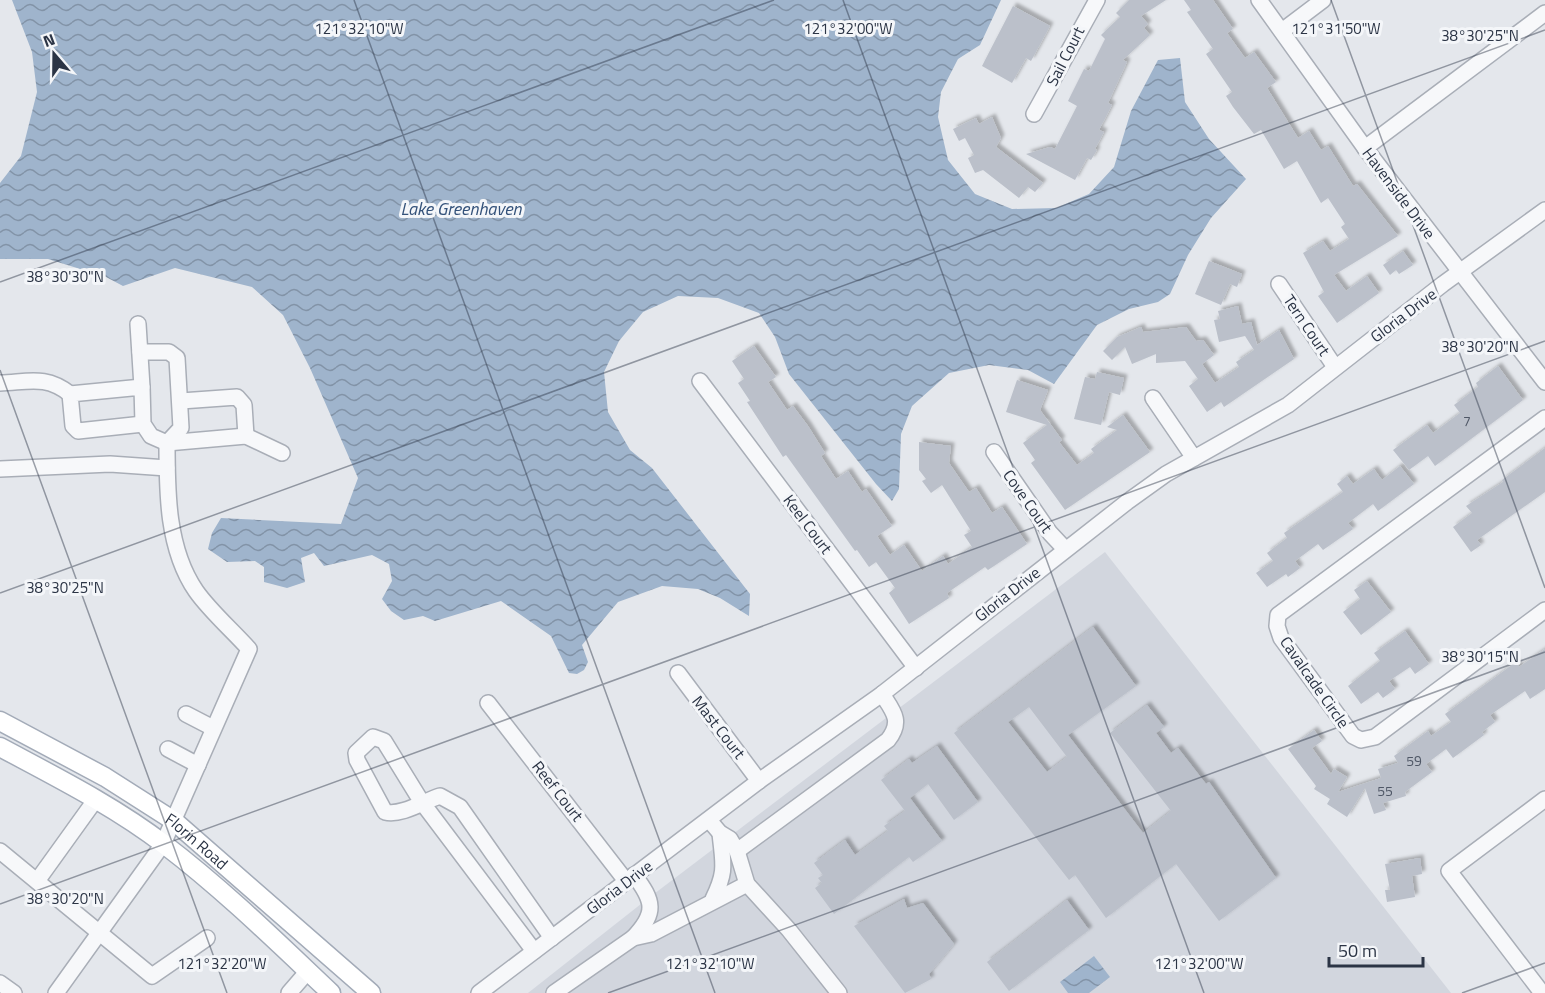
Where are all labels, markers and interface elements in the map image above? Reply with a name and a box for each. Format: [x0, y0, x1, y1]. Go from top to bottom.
text: 121°32'10"W [314, 17, 404, 40]
text: 121°32'00"W [803, 17, 893, 40]
text: 121°31'50"W [1291, 17, 1381, 40]
street label: Sail Court [1040, 22, 1090, 90]
north arrow [24, 24, 84, 84]
text: 38°30'25"N [1441, 24, 1519, 47]
text: N [40, 27, 58, 53]
street label: Havenside Drive [1357, 142, 1441, 244]
water label: Lake Greenhaven [400, 195, 523, 222]
text: 38°30'30"N [26, 265, 104, 288]
street label: Gloria Drive [1365, 282, 1441, 348]
street label: Tern Court [1278, 290, 1337, 361]
text: 38°30'20"N [1441, 335, 1519, 358]
house number: 7 [1463, 410, 1471, 431]
street label: Cove Court [997, 464, 1059, 538]
street label: Keel Court [778, 489, 839, 559]
street label: Gloria Drive [969, 561, 1045, 627]
text: 38°30'25"N [26, 576, 104, 599]
street label: Cavalcade Circle [1274, 631, 1356, 733]
text: 38°30'15"N [1441, 645, 1519, 668]
street label: Mast Court [687, 690, 752, 764]
house number: 59 [1406, 750, 1422, 771]
street label: Reef Court [527, 756, 590, 827]
house number: 55 [1377, 780, 1393, 801]
street label: Florin Road [161, 807, 233, 875]
street label: Gloria Drive [581, 854, 657, 920]
text: 38°30'20"N [26, 887, 104, 910]
scale bar [1329, 930, 1424, 968]
text: 50 m [1338, 937, 1377, 964]
text: 121°32'20"W [177, 952, 267, 975]
text: 121°32'10"W [665, 952, 755, 975]
text: 121°32'00"W [1154, 952, 1244, 975]

